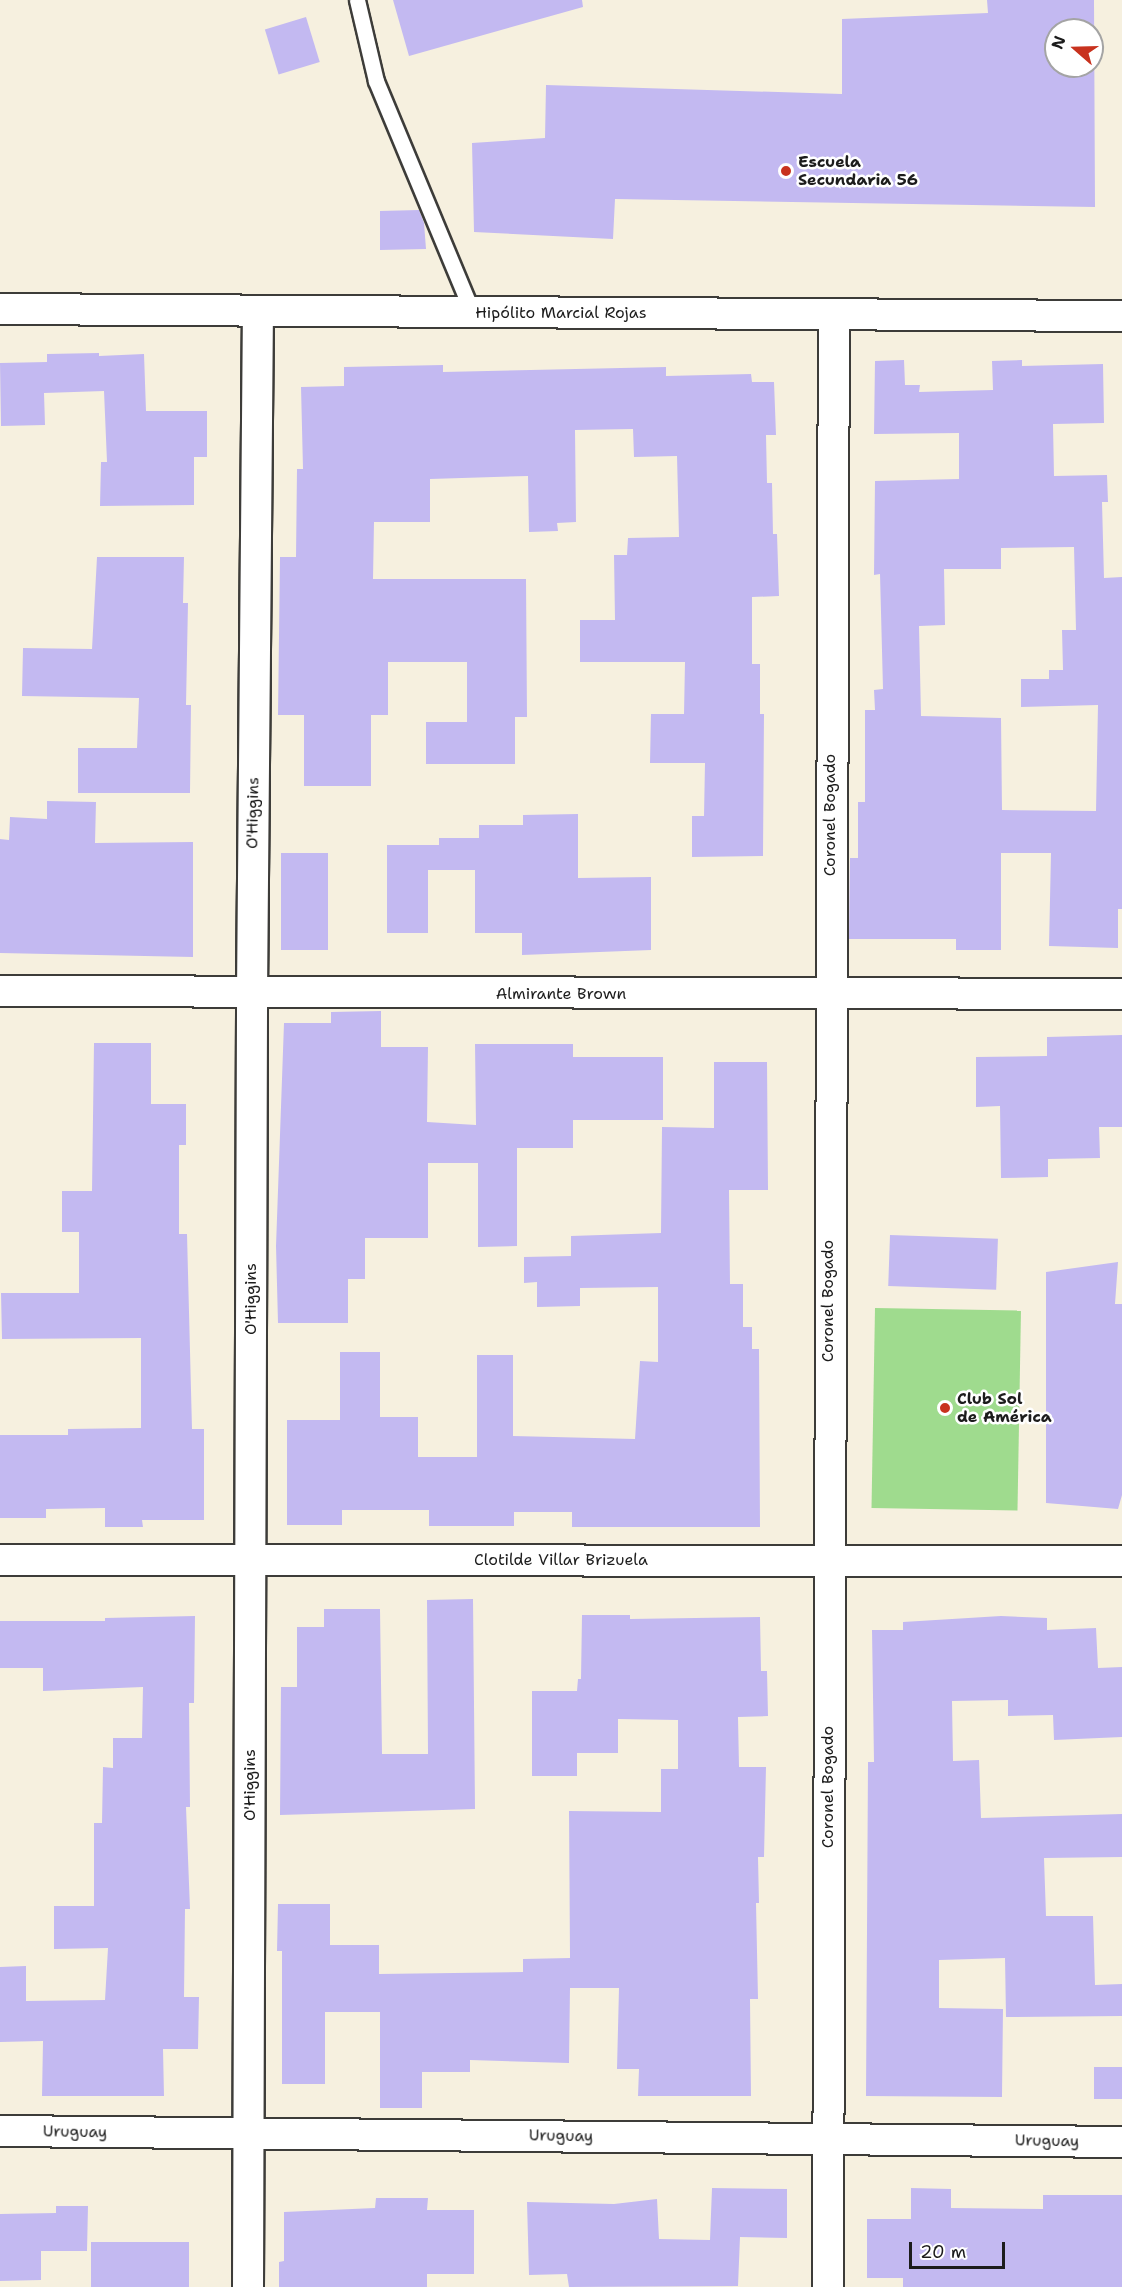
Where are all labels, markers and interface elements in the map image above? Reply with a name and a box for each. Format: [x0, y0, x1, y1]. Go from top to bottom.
north arrow [1044, 18, 1104, 78]
text: N [1046, 33, 1071, 52]
place label: Escuela Secundaria 56 [798, 152, 918, 190]
marker: Escuela Secundaria 56 [779, 164, 793, 178]
street label: Hipólito Marcial Rojas [475, 303, 647, 323]
street label: Coronel Bogado [820, 754, 840, 876]
street label: O'Higgins [243, 777, 263, 849]
street label: Almirante Brown [496, 984, 626, 1004]
street label: Coronel Bogado [818, 1240, 838, 1362]
street label: O'Higgins [241, 1263, 261, 1335]
place label: Club Sol de América [957, 1389, 1052, 1427]
marker: Club Sol de América [938, 1401, 952, 1415]
street label: Clotilde Villar Brizuela [474, 1550, 648, 1570]
street label: Coronel Bogado [818, 1726, 838, 1848]
street label: O'Higgins [240, 1749, 260, 1821]
street label: Uruguay [43, 2122, 107, 2142]
street label: Uruguay [529, 2126, 593, 2146]
street label: Uruguay [1015, 2131, 1079, 2151]
scale bar [912, 2230, 1008, 2268]
text: 20 m [920, 2240, 966, 2264]

